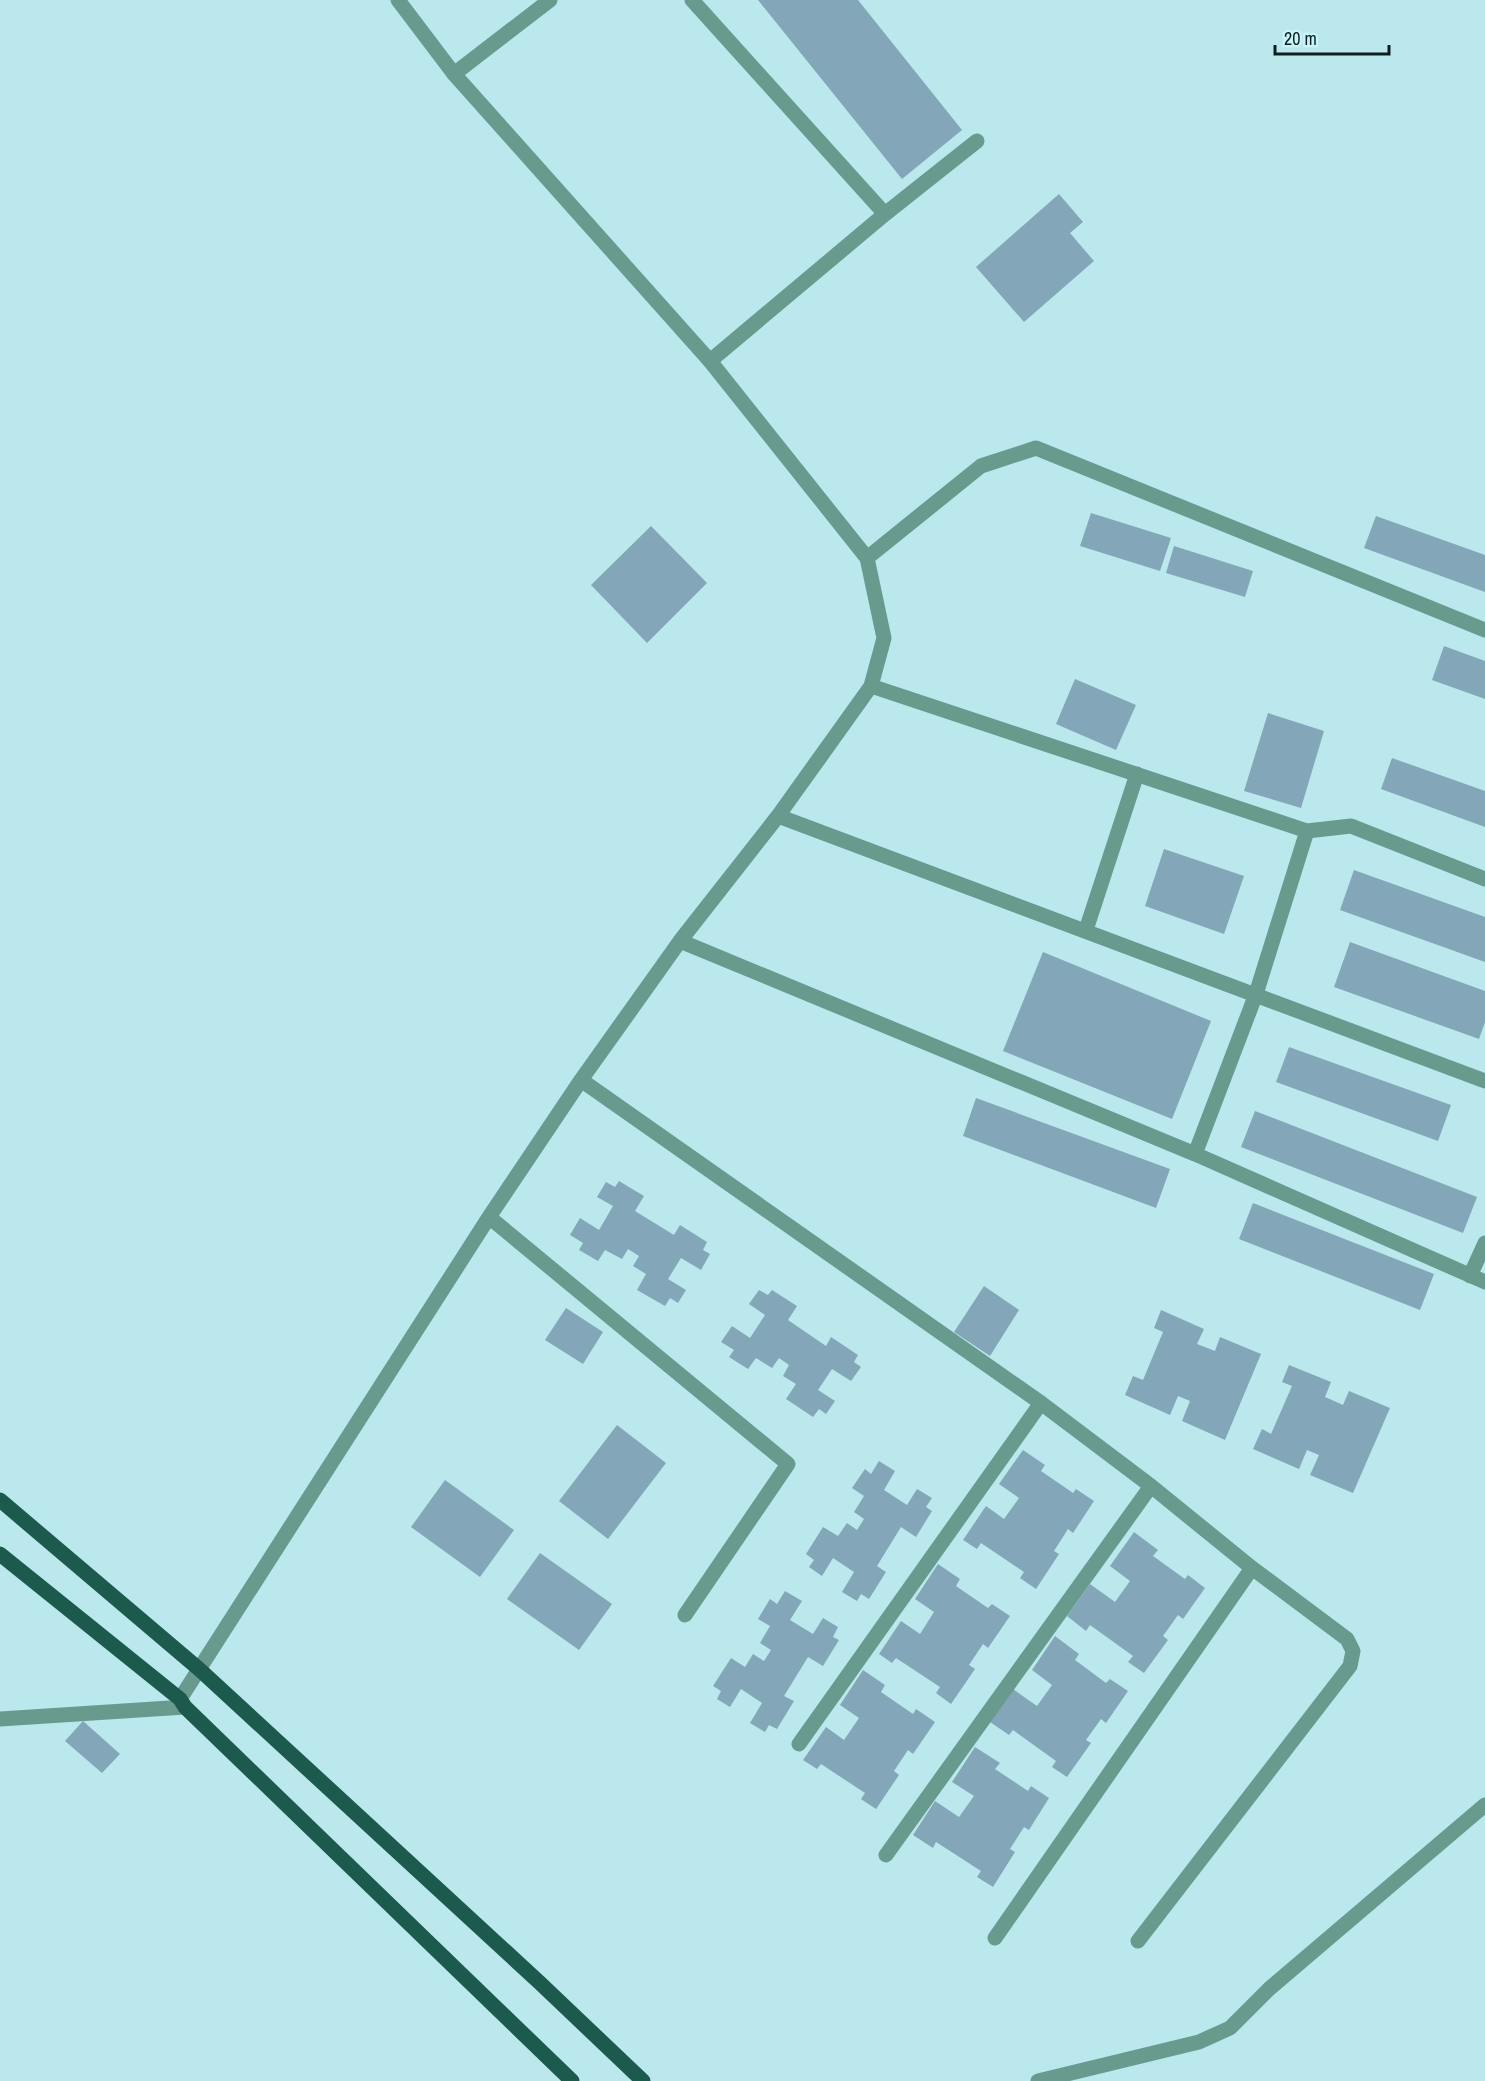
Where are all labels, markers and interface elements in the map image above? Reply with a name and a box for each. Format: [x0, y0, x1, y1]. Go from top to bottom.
scale bar [1275, 18, 1389, 56]
text: 20 m [1284, 26, 1317, 51]

